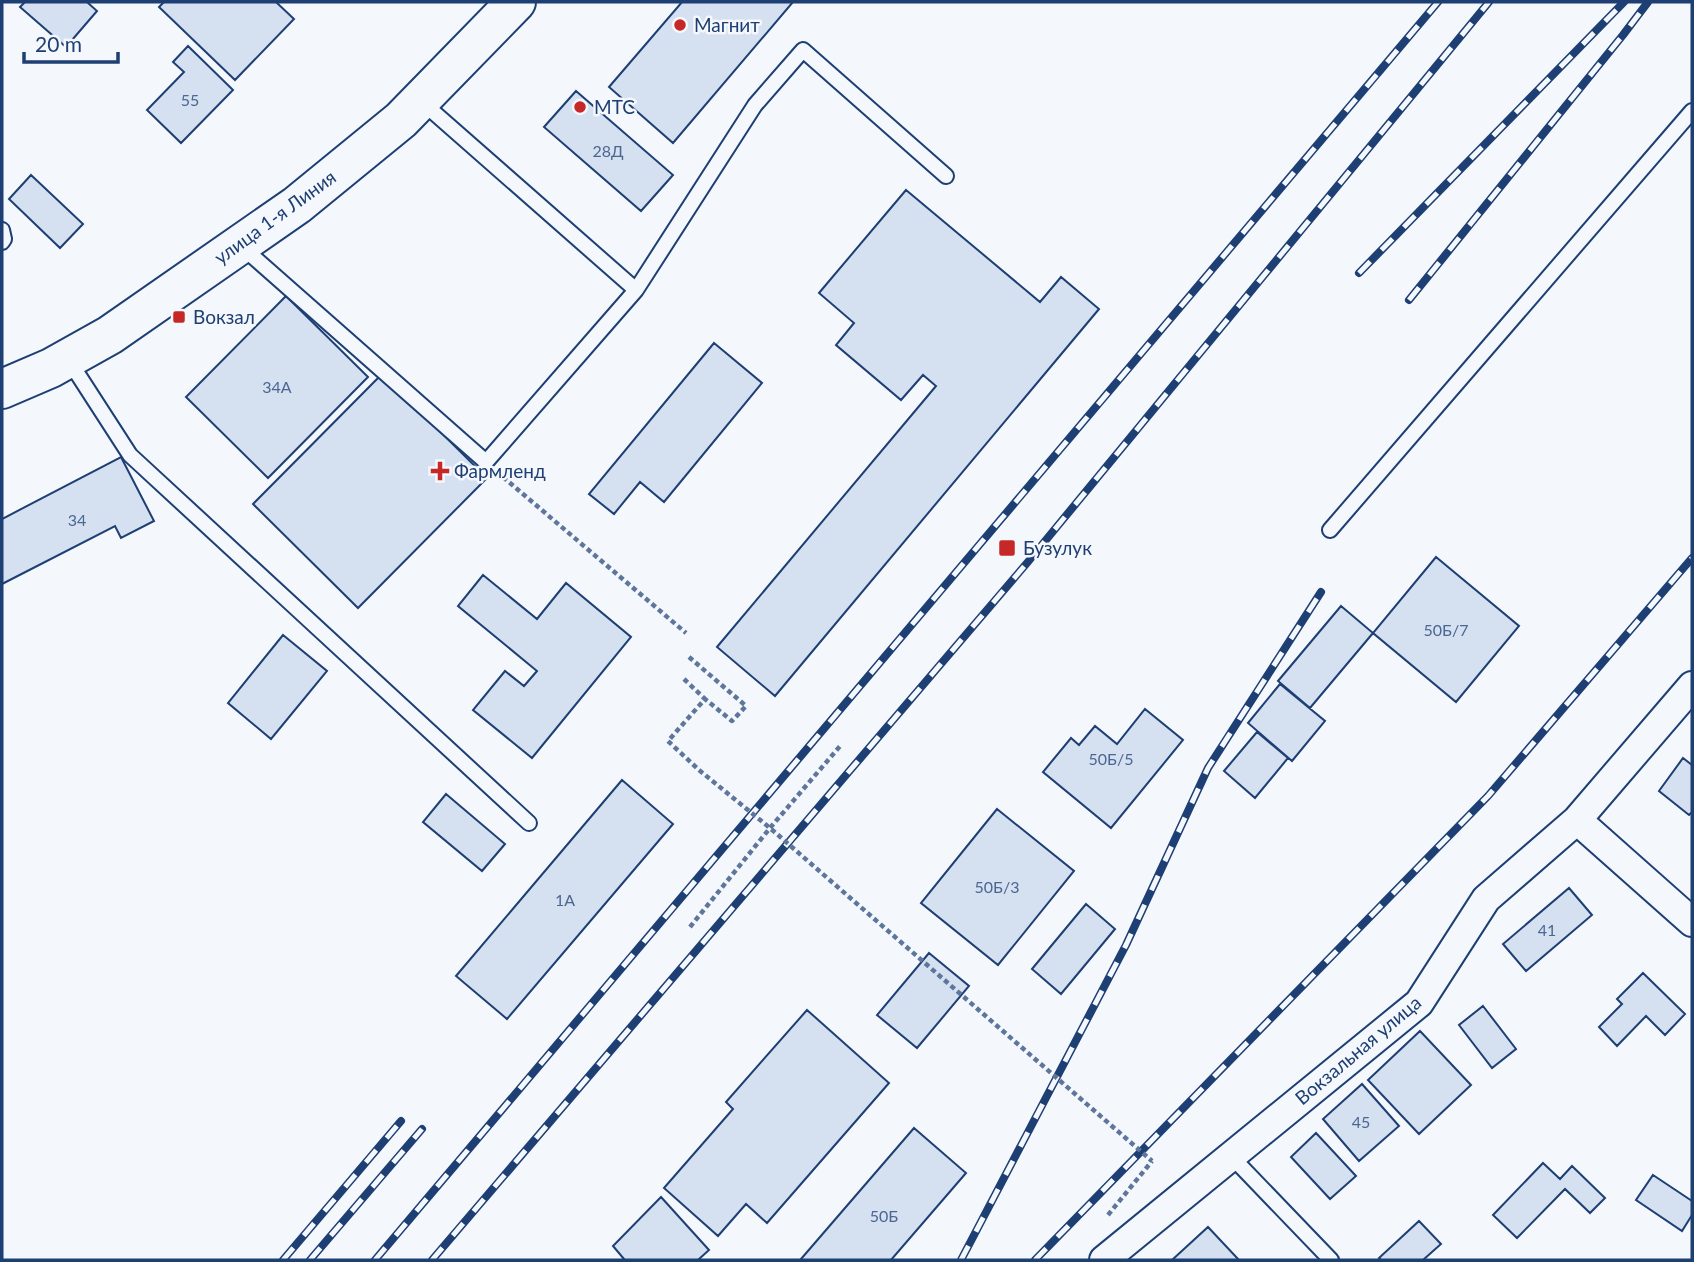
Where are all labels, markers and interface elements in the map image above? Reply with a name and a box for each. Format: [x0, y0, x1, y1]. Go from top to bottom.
place label: Магнит [694, 13, 760, 36]
marker: Магнит [672, 17, 688, 33]
scale bar [24, 21, 119, 65]
text: 20 m [35, 31, 82, 56]
house number: 55 [181, 90, 199, 109]
place label: МТС [594, 95, 635, 118]
marker: МТС [572, 99, 588, 115]
house number: 28Д [592, 141, 624, 160]
street label: улица 1-я Линия [209, 165, 340, 268]
place label: Вокзал [193, 305, 255, 328]
marker: Вокзал [171, 309, 187, 325]
house number: 34А [262, 377, 292, 396]
place label: Фармленд [454, 459, 546, 482]
marker: Фармленд [432, 463, 448, 479]
house number: 34 [68, 510, 86, 529]
place label: Бузулук [1023, 536, 1092, 559]
marker: Бузулук [997, 538, 1017, 558]
house number: 50Б/7 [1424, 620, 1469, 639]
house number: 50Б/5 [1089, 749, 1134, 768]
house number: 50Б/3 [975, 877, 1020, 896]
house number: 1А [555, 890, 575, 909]
house number: 41 [1538, 920, 1556, 939]
street label: Вокзальная улица [1290, 990, 1425, 1109]
house number: 45 [1352, 1112, 1370, 1131]
house number: 50Б [870, 1206, 898, 1225]

